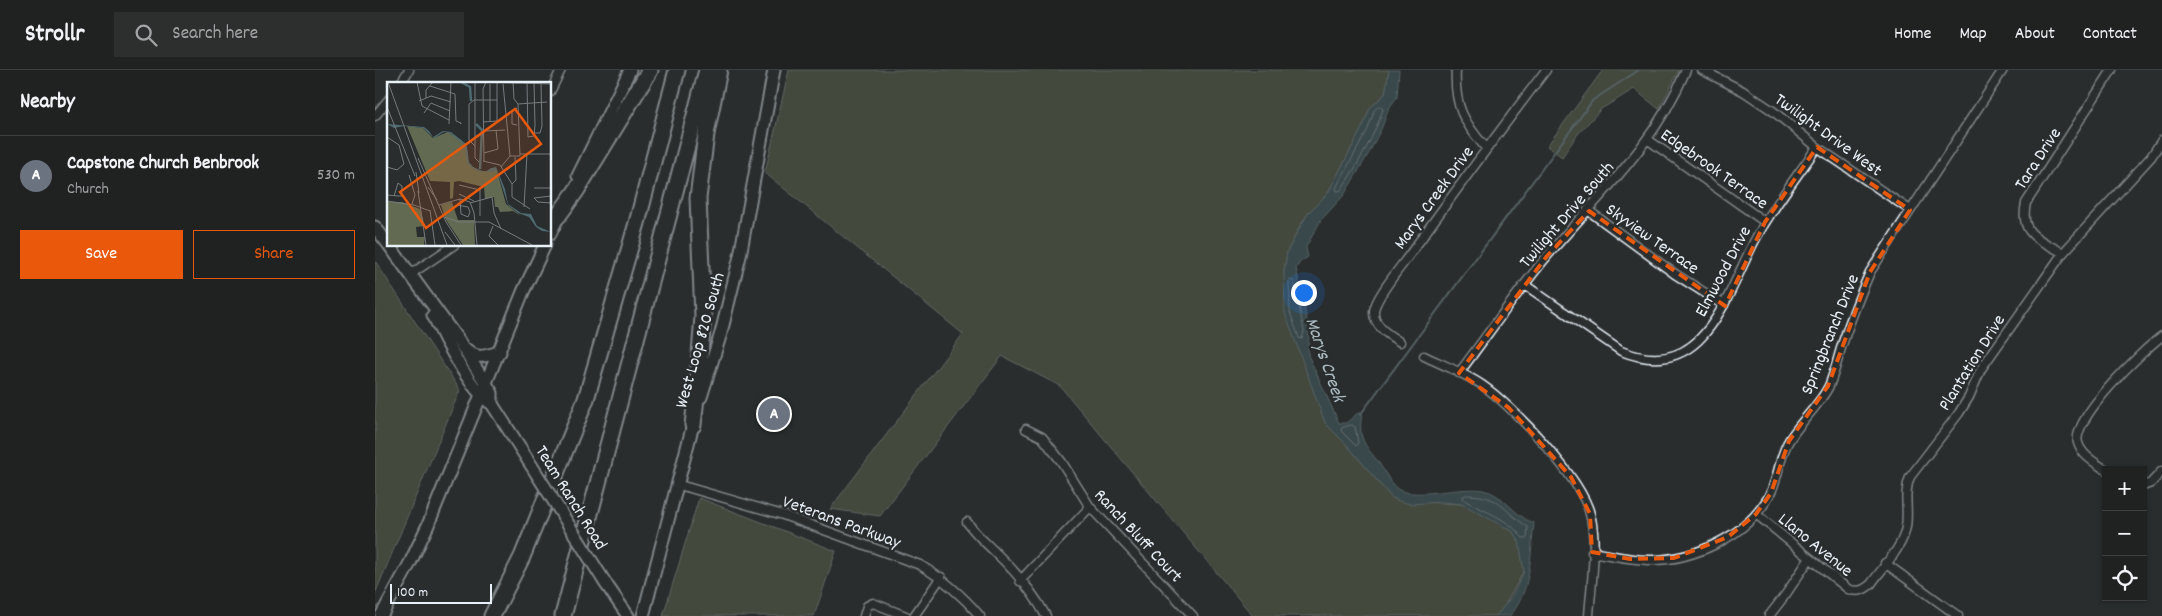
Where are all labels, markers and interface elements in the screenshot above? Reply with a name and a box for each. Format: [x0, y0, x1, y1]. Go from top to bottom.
search box [114, 12, 464, 57]
text: Strollr [25, 18, 84, 52]
icon: search [132, 21, 160, 49]
text: Search here [172, 21, 258, 48]
text: Home [1894, 22, 1931, 47]
text: Map [1959, 22, 1987, 47]
text: About [2015, 22, 2055, 47]
text: Contact [2083, 22, 2137, 47]
inset map [387, 82, 551, 246]
text: Nearby [20, 88, 75, 118]
street label: Twilight Drive West [1768, 88, 1887, 184]
street label: Tara Drive [2010, 123, 2069, 195]
street label: Edgebrook Terrace [1655, 124, 1773, 217]
street label: Marys Creek Drive [1389, 142, 1481, 255]
text: Capstone Church Benbrook [67, 151, 259, 178]
street label: Twilight Drive South [1515, 157, 1621, 274]
text: A [32, 164, 40, 187]
text: 530 m [317, 164, 355, 187]
text: Church [67, 178, 109, 201]
street label: Skyview Terrace [1600, 199, 1703, 282]
street label: Elmwood Drive [1690, 222, 1759, 322]
button: Save [20, 230, 183, 279]
button: Share [193, 230, 355, 279]
street label: West Loop 820 South [670, 270, 733, 411]
street label: Springbranch Drive [1796, 271, 1867, 399]
your location [1291, 280, 1317, 306]
street label: Plantation Drive [1934, 310, 2013, 416]
water label: Marys Creek [1297, 314, 1352, 408]
pin: A [758, 395, 790, 433]
street label: Team Ranch Road [528, 441, 612, 555]
map controls [2102, 466, 2147, 601]
button: + [2102, 466, 2147, 511]
street label: Ranch Bluff Court [1087, 484, 1187, 589]
street label: Veterans Parkway [778, 490, 904, 557]
street label: Llano Avenue [1772, 508, 1857, 584]
button: − [2102, 511, 2147, 556]
button: locate [2102, 556, 2147, 601]
scale bar [390, 581, 493, 604]
text: 100 m [397, 583, 428, 603]

